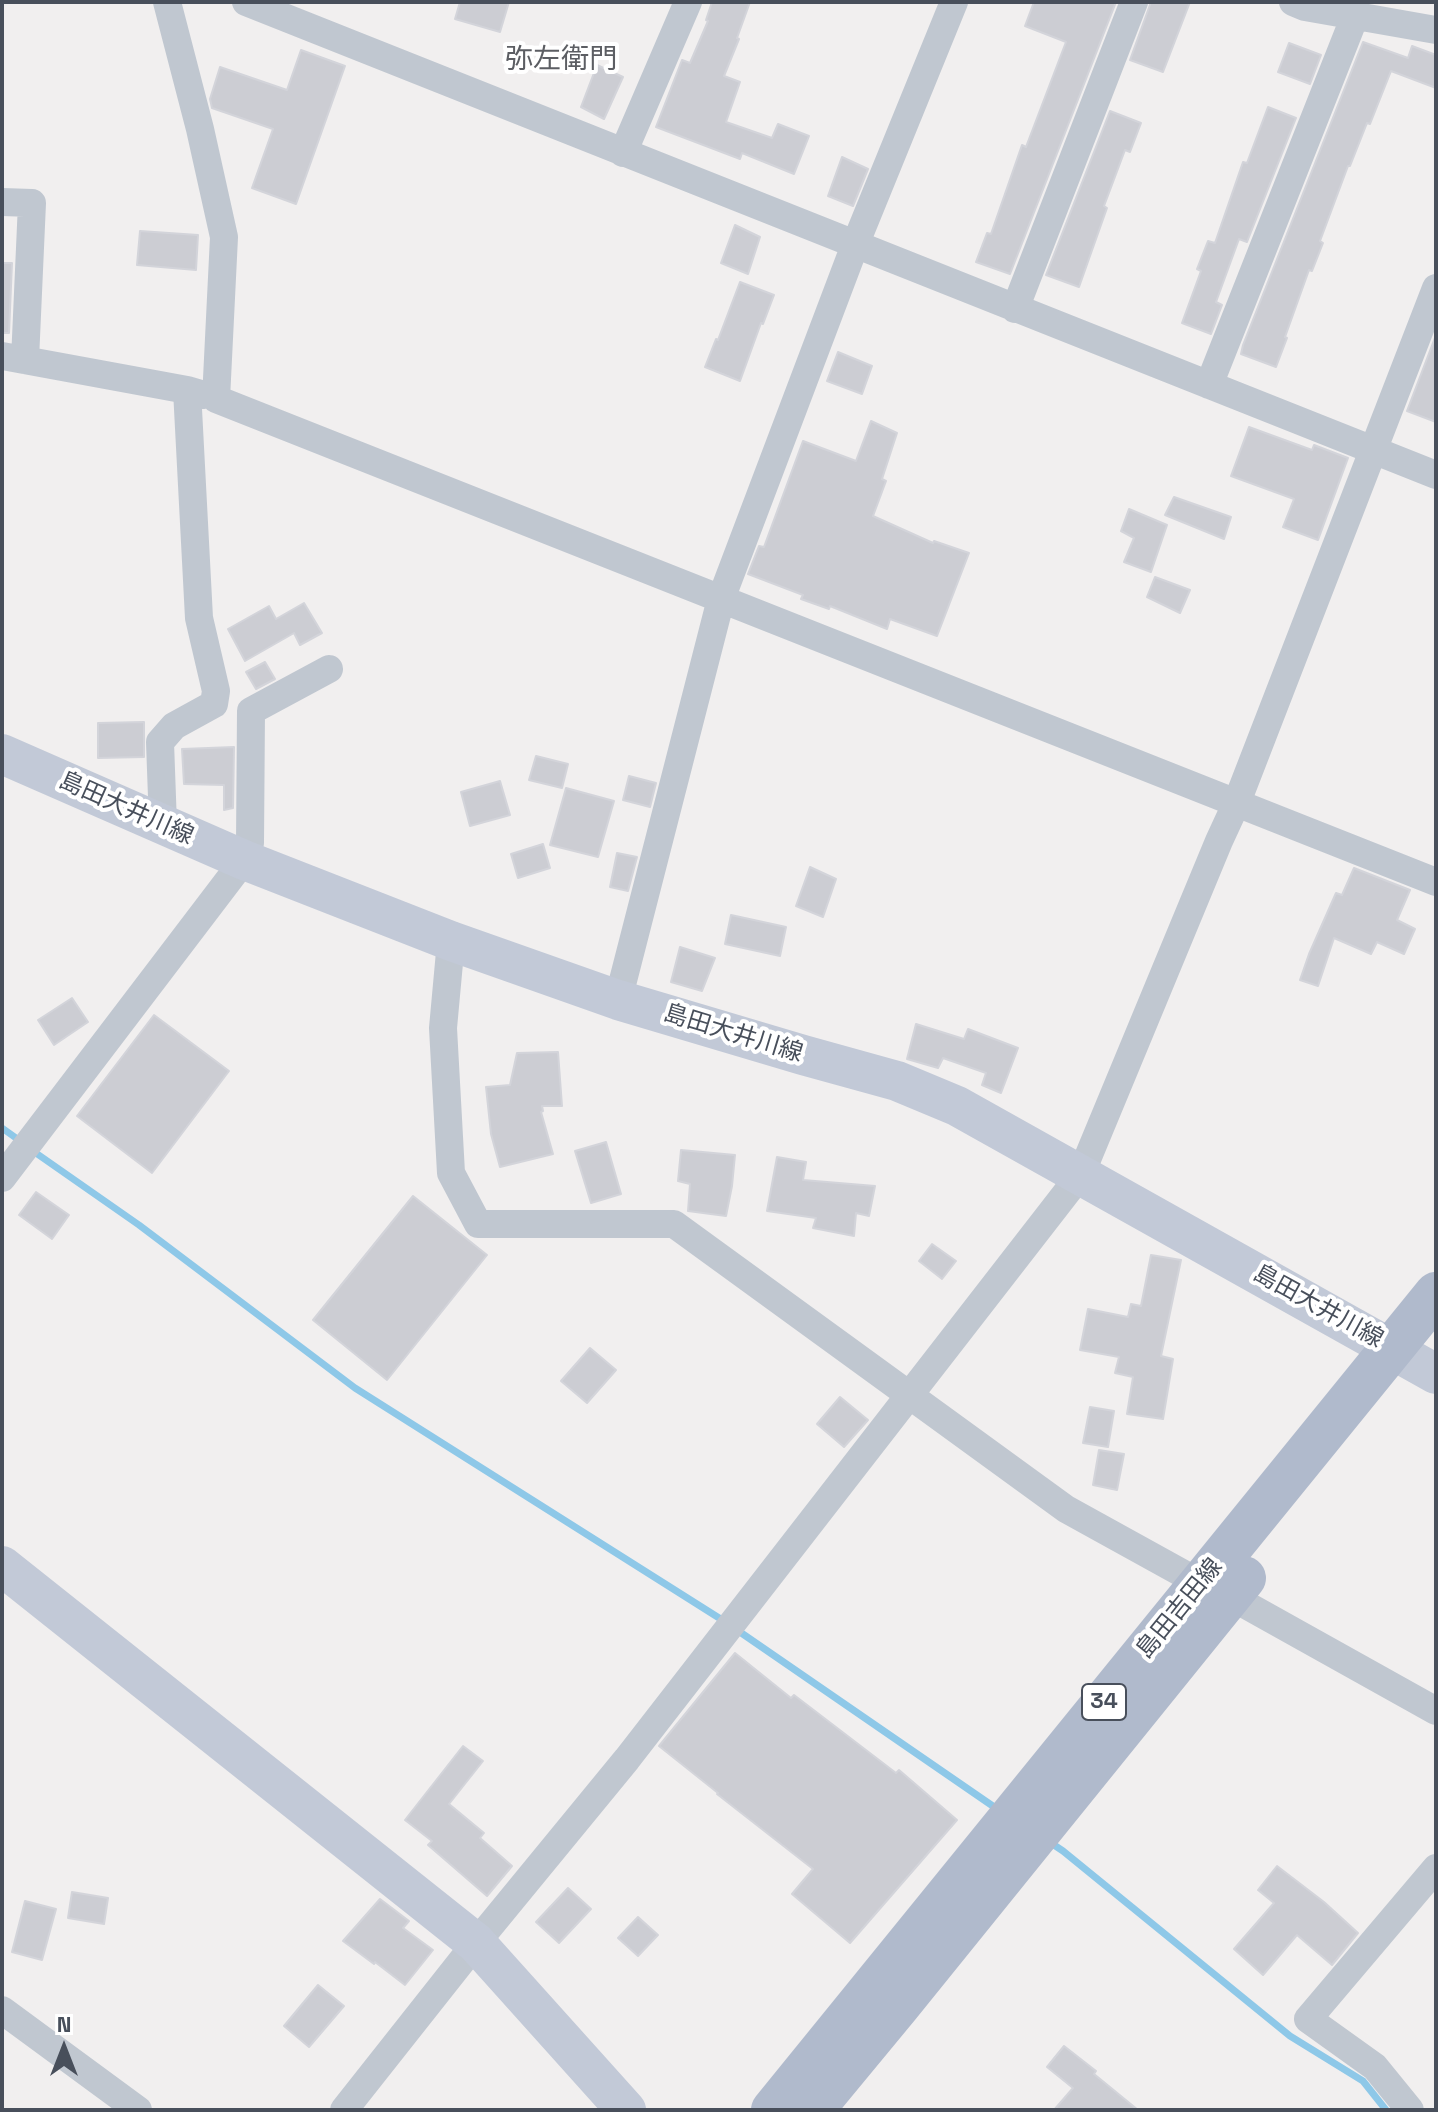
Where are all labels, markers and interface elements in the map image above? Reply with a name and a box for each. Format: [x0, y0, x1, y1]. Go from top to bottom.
district label: 弥左衛門 [505, 43, 617, 77]
street label: 島田大井川線 [54, 767, 198, 851]
street label: 島田大井川線 [660, 999, 806, 1069]
street label: 島田大井川線 [1248, 1259, 1388, 1355]
street label: 島田吉田線 [1131, 1553, 1229, 1665]
road number: 34 [1082, 1684, 1126, 1720]
north arrow [24, 2008, 104, 2088]
text: N [57, 2010, 71, 2038]

